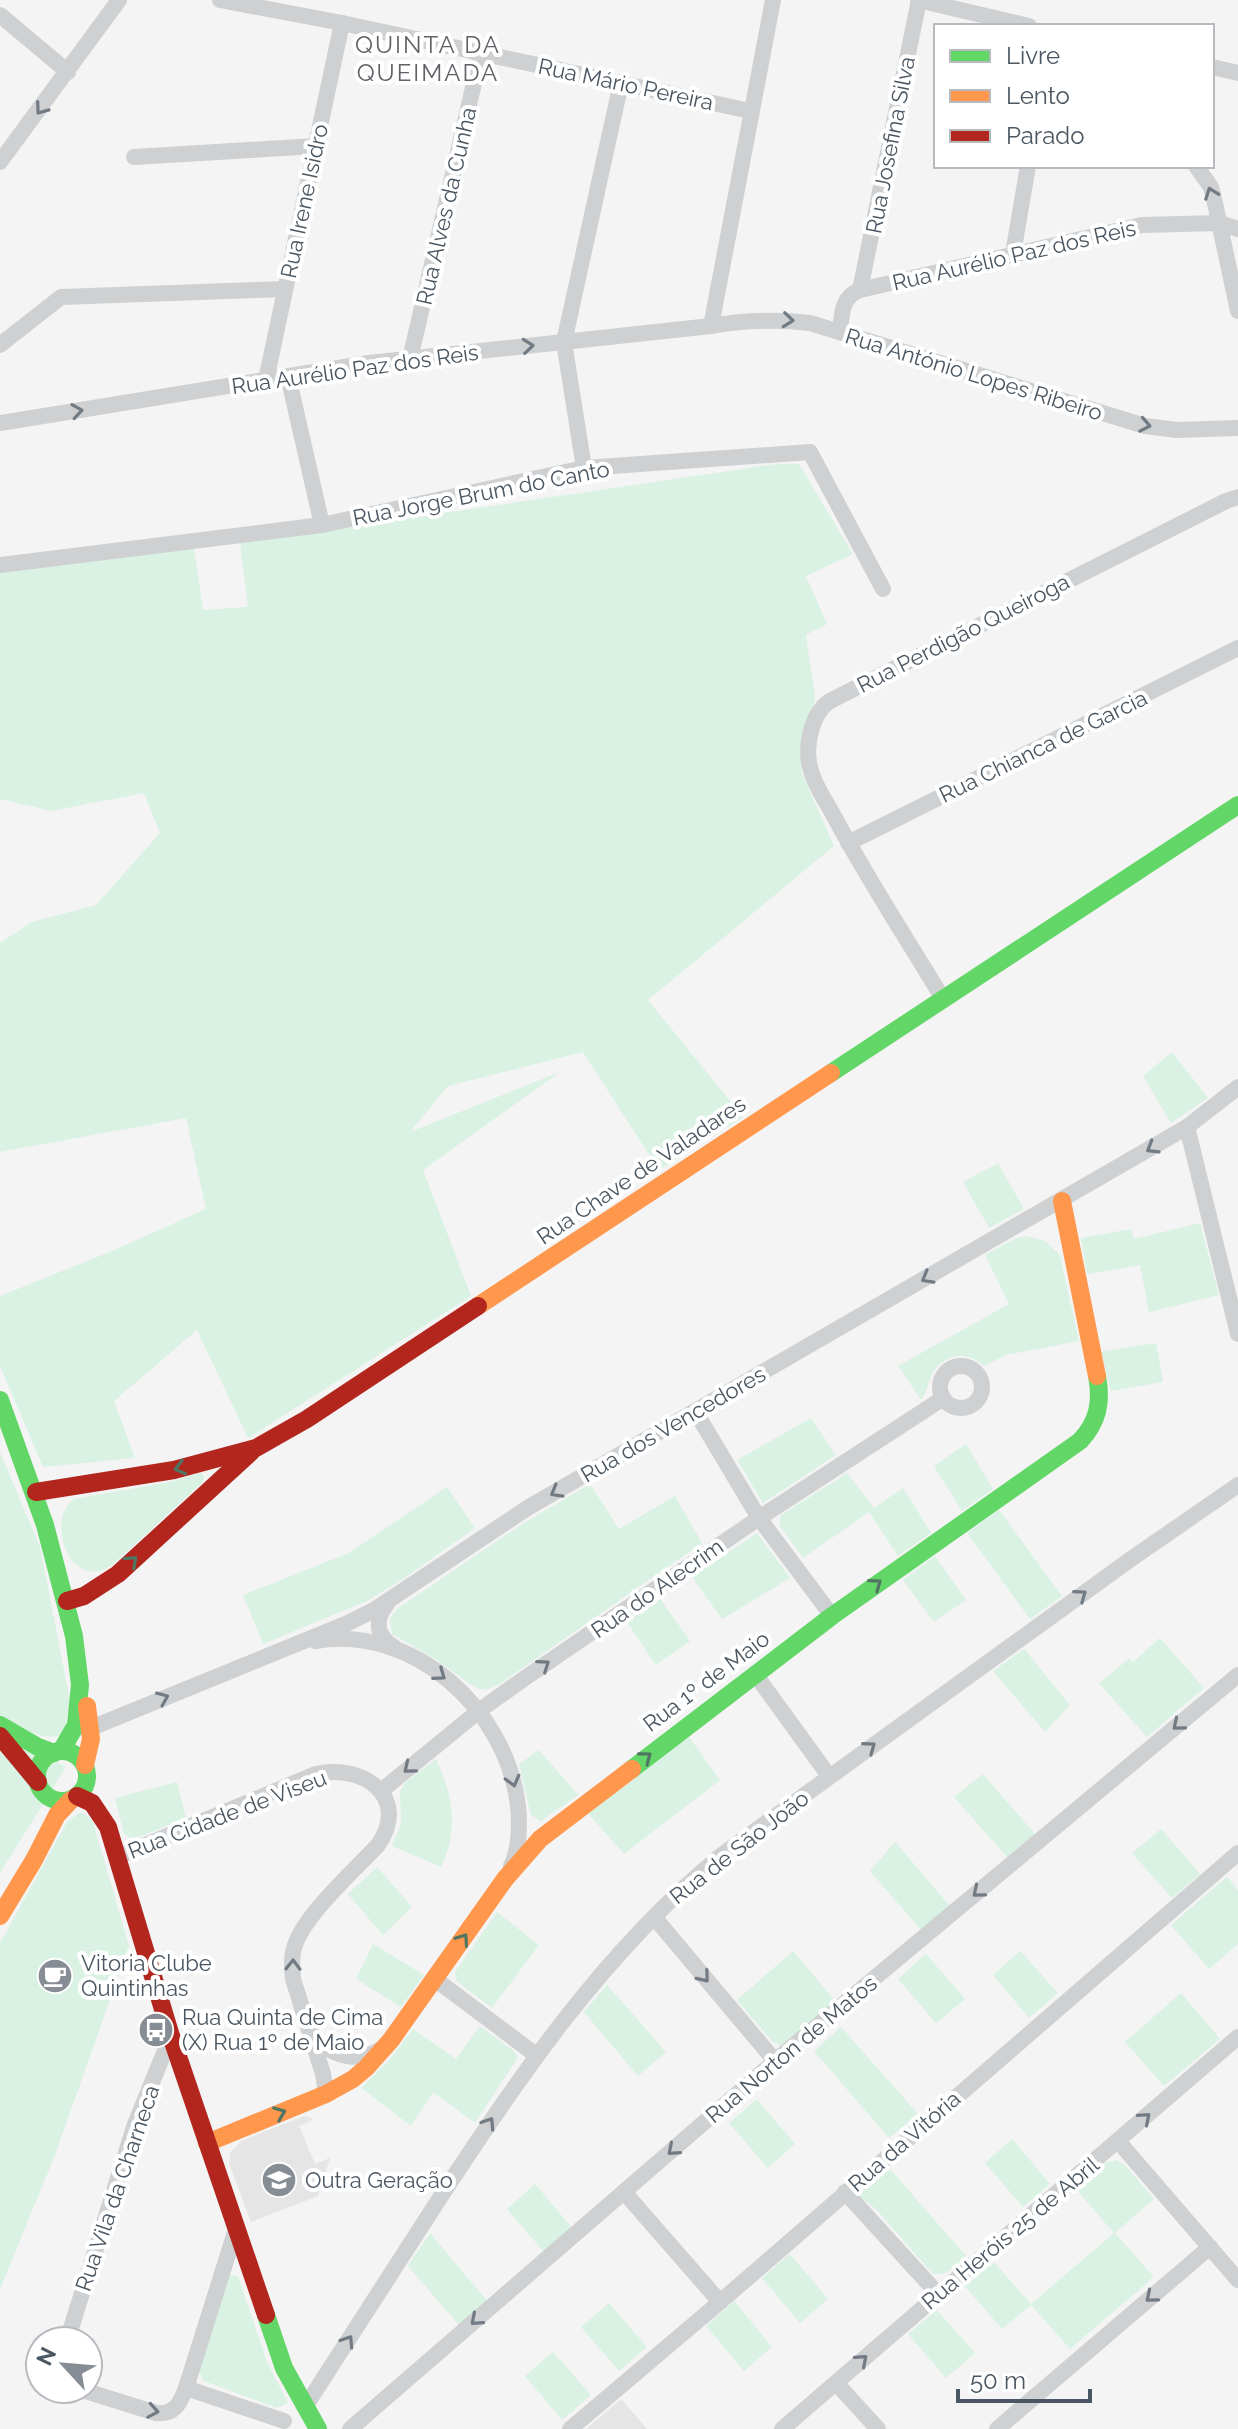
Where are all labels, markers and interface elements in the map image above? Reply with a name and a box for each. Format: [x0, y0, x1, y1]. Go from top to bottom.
legend [934, 24, 1214, 168]
district label: QUINTA DA QUEIMADA [355, 30, 501, 87]
text: Livre [1006, 41, 1060, 70]
street label: Rua Mário Pereira [536, 53, 716, 115]
street label: Rua Josefina Silva [860, 54, 920, 236]
text: Lento [1006, 81, 1070, 110]
one-way arrow [36, 100, 51, 114]
street label: Rua Alves da Cunha [411, 105, 481, 307]
text: Parado [1006, 121, 1085, 150]
street label: Rua Irene Isidro [275, 122, 333, 280]
one-way arrow [1205, 187, 1221, 201]
street label: Rua Aurélio Paz dos Reis [890, 214, 1138, 296]
one-way arrow [782, 312, 795, 329]
street label: Rua António Lopes Ribeiro [842, 322, 1106, 426]
one-way arrow [522, 337, 535, 354]
street label: Rua Aurélio Paz dos Reis [230, 339, 480, 399]
one-way arrow [70, 403, 84, 420]
one-way arrow [1138, 416, 1151, 433]
street label: Rua Jorge Brum do Canto [350, 455, 612, 531]
street label: Rua Perdigão Queiroga [853, 568, 1073, 698]
street label: Rua Chianca de Garcia [935, 684, 1151, 808]
street label: Rua Chave de Valadares [532, 1090, 750, 1250]
one-way arrow [1146, 1138, 1161, 1154]
one-way arrow [921, 1268, 936, 1284]
street label: Rua dos Vencedores [576, 1361, 770, 1487]
one-way arrow [174, 1459, 188, 1476]
one-way arrow [550, 1482, 565, 1498]
street label: Rua do Alecrim [586, 1533, 728, 1643]
one-way arrow [123, 1557, 138, 1571]
one-way arrow [867, 1580, 882, 1594]
one-way arrow [1073, 1590, 1087, 1605]
street label: Rua 1º de Maio [638, 1625, 774, 1737]
one-way arrow [535, 1660, 549, 1675]
one-way arrow [432, 1666, 446, 1680]
one-way arrow [155, 1691, 169, 1707]
one-way arrow [1173, 1715, 1187, 1730]
one-way arrow [862, 1742, 876, 1757]
one-way arrow [637, 1753, 651, 1767]
one-way arrow [403, 1758, 418, 1773]
street label: Rua Cidade de Viseu [124, 1764, 330, 1864]
one-way arrow [504, 1773, 520, 1787]
street label: Rua de São João [664, 1785, 814, 1909]
one-way arrow [973, 1882, 988, 1897]
one-way arrow [453, 1934, 468, 1948]
place label: Vitoria Clube Quintinhas [81, 1950, 212, 2001]
cafe icon: Vitoria Clube Quintinhas [36, 1957, 74, 1995]
one-way arrow [284, 1958, 302, 1971]
one-way arrow [694, 1968, 709, 1982]
street label: Rua Norton de Matos [700, 1970, 882, 2128]
place label: Rua Quinta de Cima (X) Rua 1º de Maio [182, 2004, 383, 2055]
bus stop icon: Rua Quinta de Cima (X) Rua 1º de Maio [137, 2011, 175, 2049]
street label: Rua Vila da Charneca [70, 2082, 164, 2294]
street label: Rua da Vitória [843, 2085, 965, 2197]
one-way arrow [271, 2107, 286, 2123]
one-way arrow [1135, 2113, 1150, 2128]
one-way arrow [479, 2117, 494, 2132]
one-way arrow [668, 2140, 682, 2155]
street label: Rua Heróis 25 de Abril [916, 2151, 1104, 2315]
school or university icon: Outra Geração [260, 2161, 298, 2199]
place label: Outra Geração [305, 2167, 453, 2193]
one-way arrow [1146, 2287, 1160, 2302]
one-way arrow [471, 2310, 486, 2325]
north arrow [24, 2325, 104, 2405]
one-way arrow [338, 2336, 353, 2350]
text: N [31, 2343, 61, 2369]
scale bar [958, 2353, 1090, 2403]
one-way arrow [853, 2355, 868, 2370]
text: 50 m [970, 2366, 1026, 2395]
one-way arrow [147, 2401, 160, 2418]

